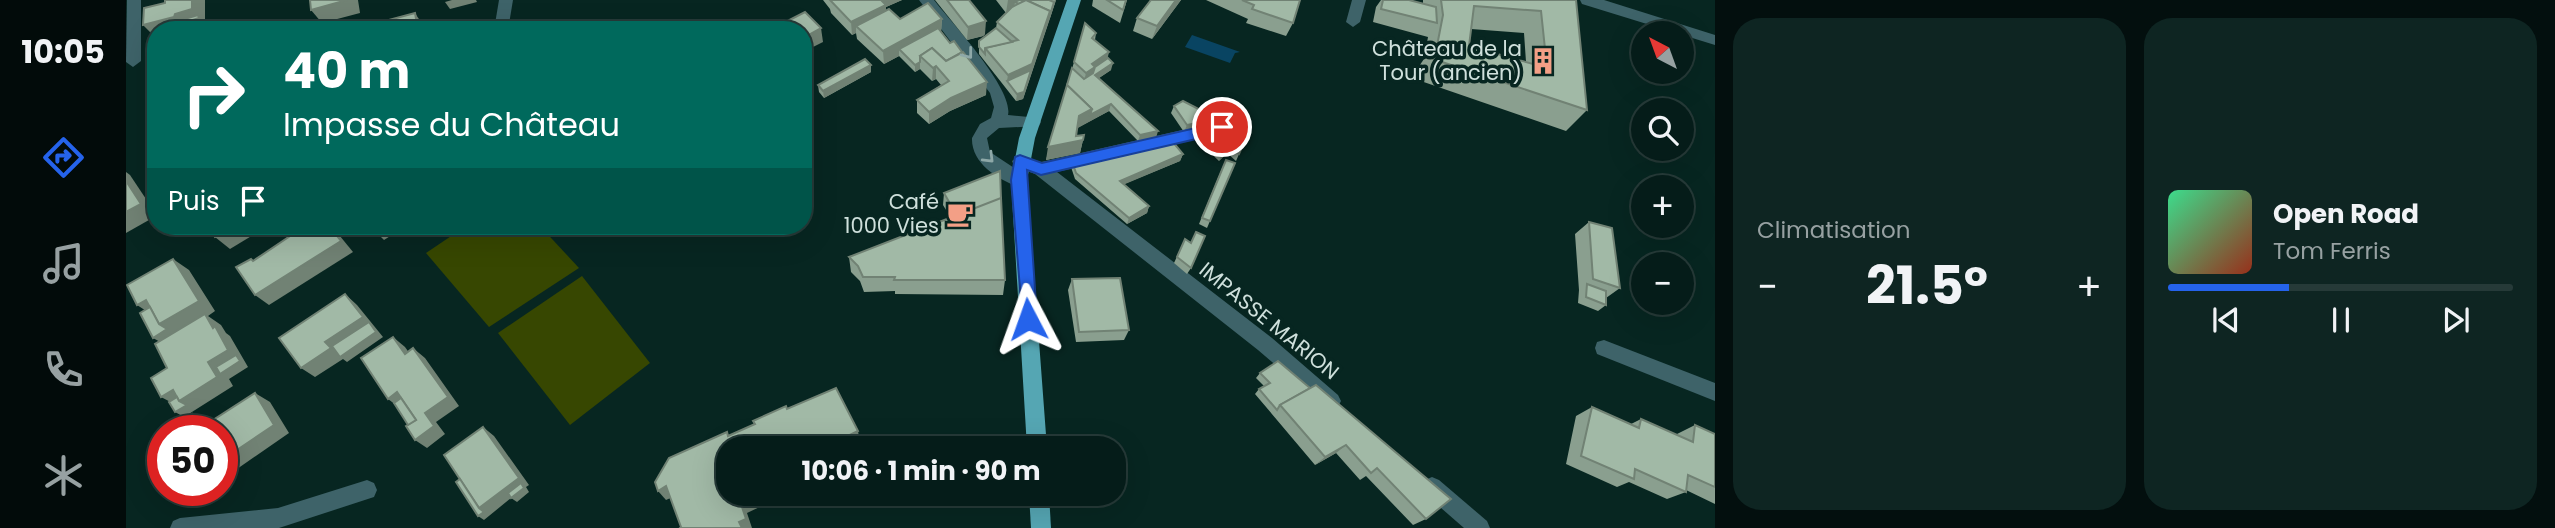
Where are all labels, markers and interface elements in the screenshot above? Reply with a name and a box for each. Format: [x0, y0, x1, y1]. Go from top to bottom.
north arrow [1631, 21, 1694, 84]
map controls [1631, 21, 1694, 315]
text: 10:05 [21, 29, 105, 74]
place label: Château de la Tour (ancien) [1372, 34, 1522, 87]
text: 40 m [283, 37, 410, 105]
one-way arrow [959, 46, 972, 58]
building icon: Château de la Tour (ancien) [1528, 46, 1558, 76]
icon: right [168, 49, 259, 140]
pin [1192, 97, 1252, 157]
button: search [1631, 98, 1694, 161]
text: Impasse du Château [283, 102, 620, 147]
icon: arrive [1203, 108, 1241, 146]
icon: directions [39, 133, 88, 182]
one-way arrow [980, 150, 993, 163]
button: + [1631, 175, 1694, 238]
icon: arrive [234, 182, 272, 220]
text: Puis [168, 183, 220, 219]
place label: Café 1000 Vies [844, 187, 939, 240]
text: Open Road [2273, 196, 2419, 232]
cafe icon: Café 1000 Vies [945, 199, 975, 229]
text: Climatisation [1757, 214, 1910, 246]
text: Tom Ferris [2273, 235, 2391, 267]
icon: music [39, 239, 88, 288]
text: 21.5° [1866, 249, 1988, 322]
button: − [1631, 252, 1694, 315]
street label: IMPASSE MARION [1193, 255, 1345, 386]
text: − [1757, 260, 1778, 313]
text: + [2076, 260, 2102, 313]
position arrow [991, 282, 1065, 356]
icon: previous [2207, 301, 2245, 339]
icon: pause [2322, 301, 2360, 339]
icon: next [2437, 301, 2475, 339]
icon: phone [39, 345, 88, 394]
speed limit sign: 50 [147, 415, 238, 506]
icon: climate [39, 451, 88, 500]
text: 10:06 · 1 min · 90 m [801, 453, 1041, 489]

